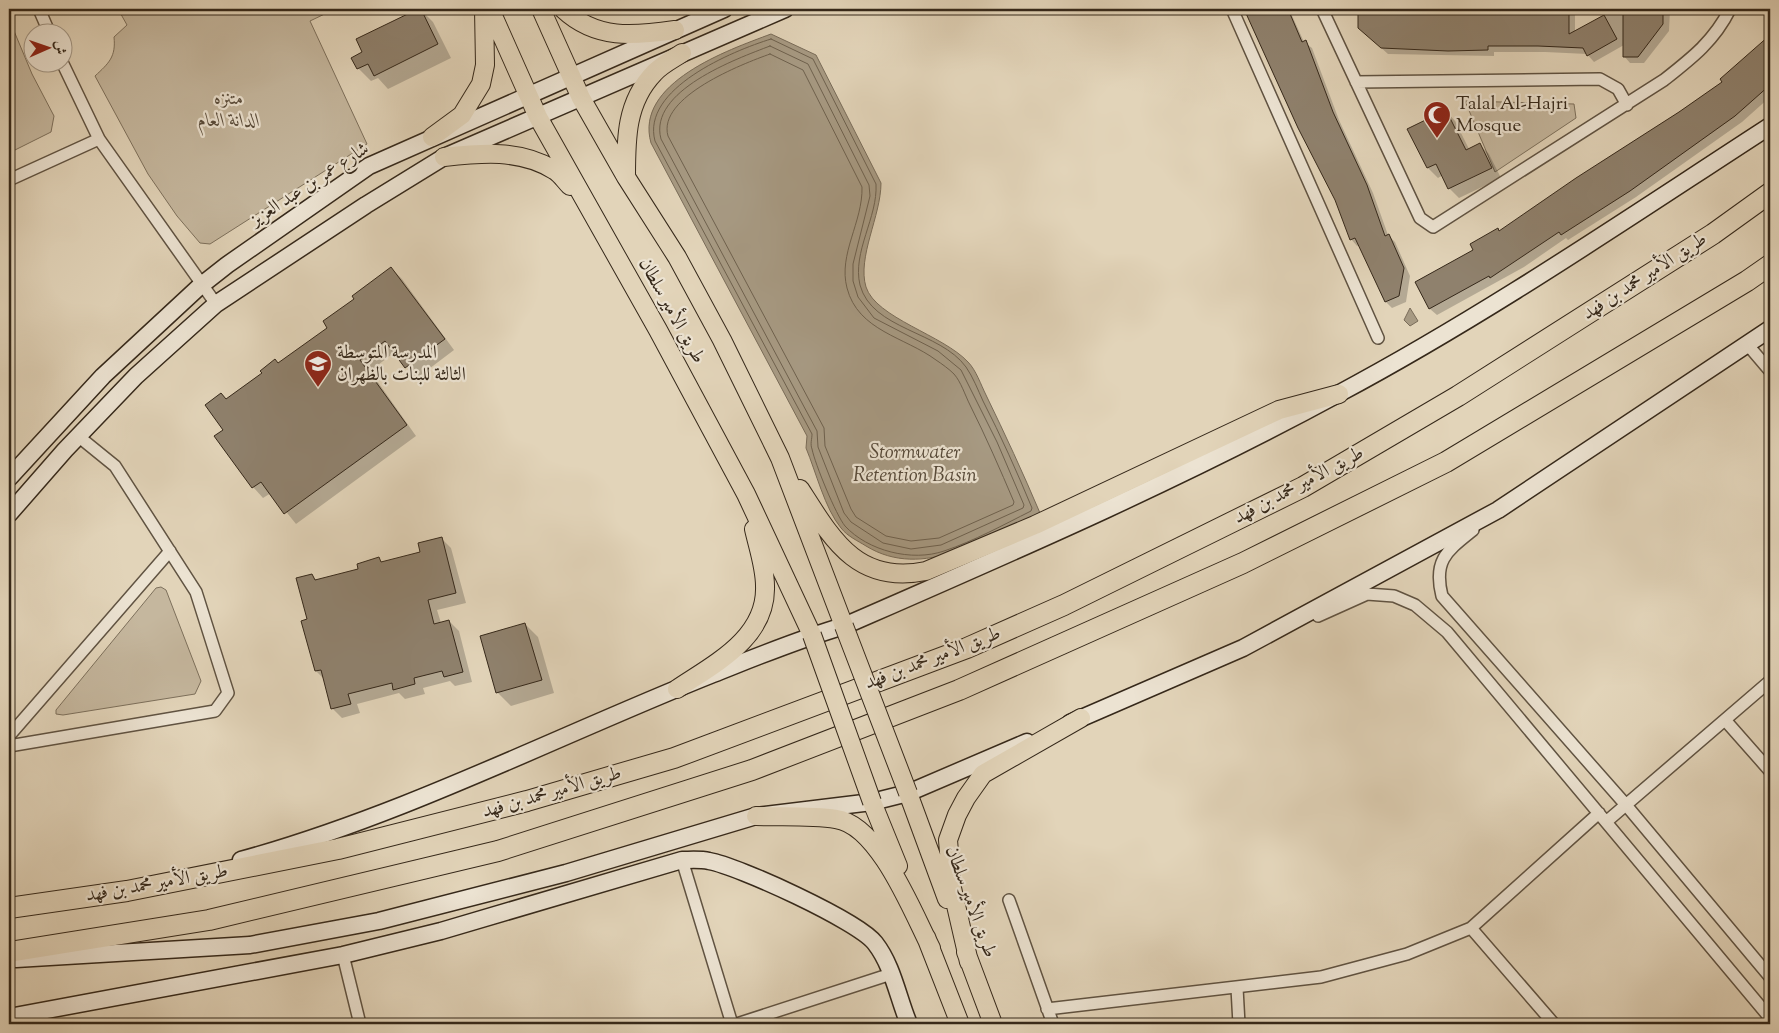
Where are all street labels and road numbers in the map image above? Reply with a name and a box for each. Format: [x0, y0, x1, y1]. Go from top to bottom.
street label: شارع عمر بن عبد العزيز [243, 136, 375, 235]
street label: طريق الأمير محمد بن فهد [1576, 225, 1713, 328]
street label: طريق الأمير سلطان [631, 252, 713, 369]
street label: طريق الأمير محمد بن فهد [1228, 438, 1369, 532]
street label: طريق الأمير محمد بن فهد [860, 619, 1005, 697]
street label: طريق الأمير محمد بن فهد [478, 758, 625, 826]
street label: طريق الأمير سلطان [937, 842, 1005, 962]
street label: طريق الأمير محمد بن فهد [83, 856, 230, 910]

